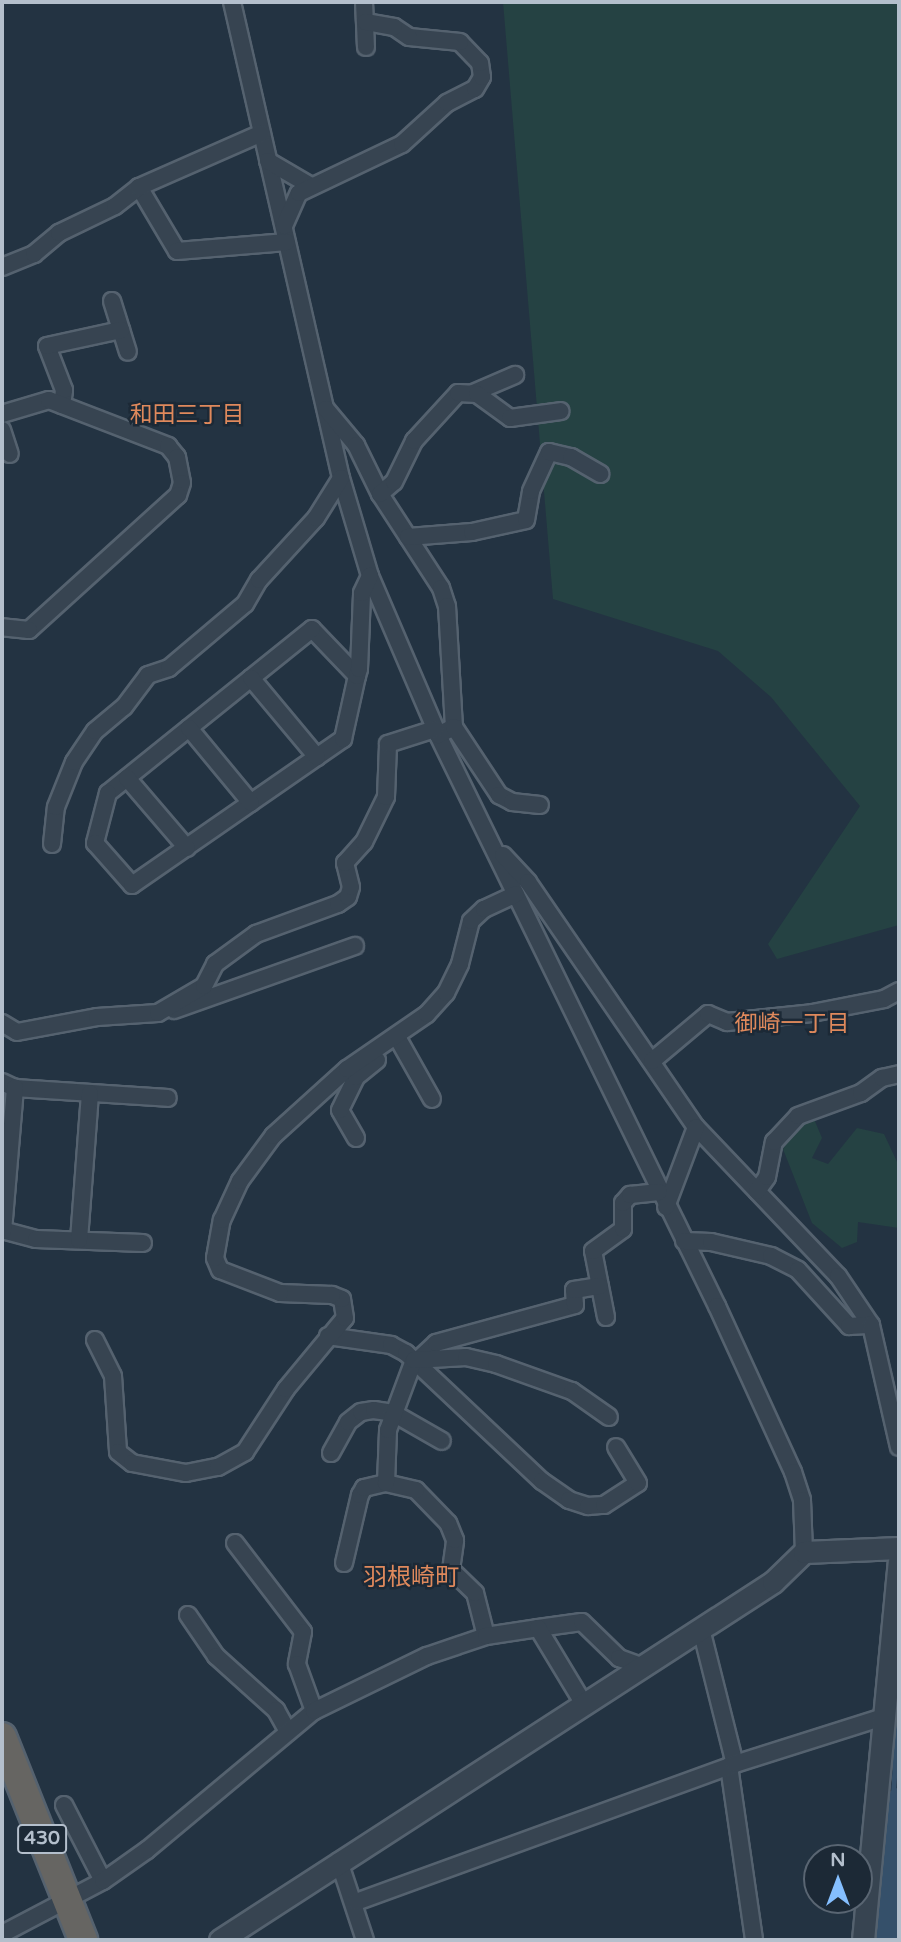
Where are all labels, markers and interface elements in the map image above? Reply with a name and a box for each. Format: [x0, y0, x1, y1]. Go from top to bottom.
district label: 和田三丁目 [130, 401, 244, 429]
district label: 御崎一丁目 [735, 1010, 849, 1038]
district label: 羽根崎町 [363, 1564, 459, 1592]
road number: 430 [16, 1824, 68, 1854]
north arrow [803, 1844, 873, 1914]
text: N [830, 1849, 846, 1871]

